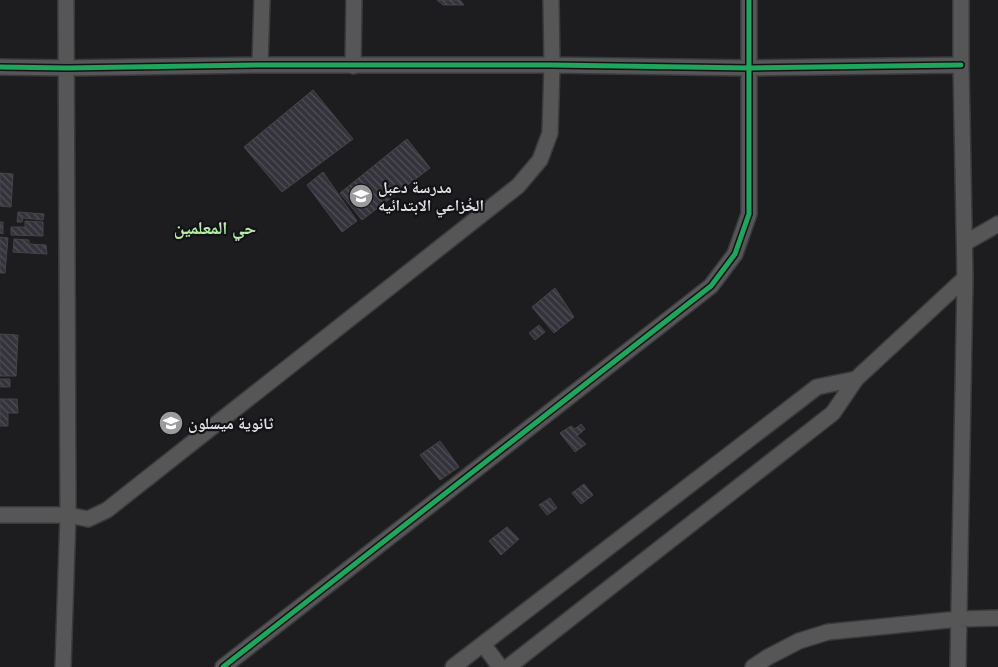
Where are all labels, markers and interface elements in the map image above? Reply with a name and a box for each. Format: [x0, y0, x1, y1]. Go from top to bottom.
place label: مدرسة دعبل الخُزاعي الابتدائيه [378, 177, 484, 217]
school or university icon: مدرسة دعبل الخُزاعي الابتدائيه [348, 183, 374, 209]
district label: حي المعلمین [174, 216, 256, 242]
school or university icon: ثانوية ميسلون [158, 410, 184, 436]
place label: ثانوية ميسلون [188, 413, 274, 434]

